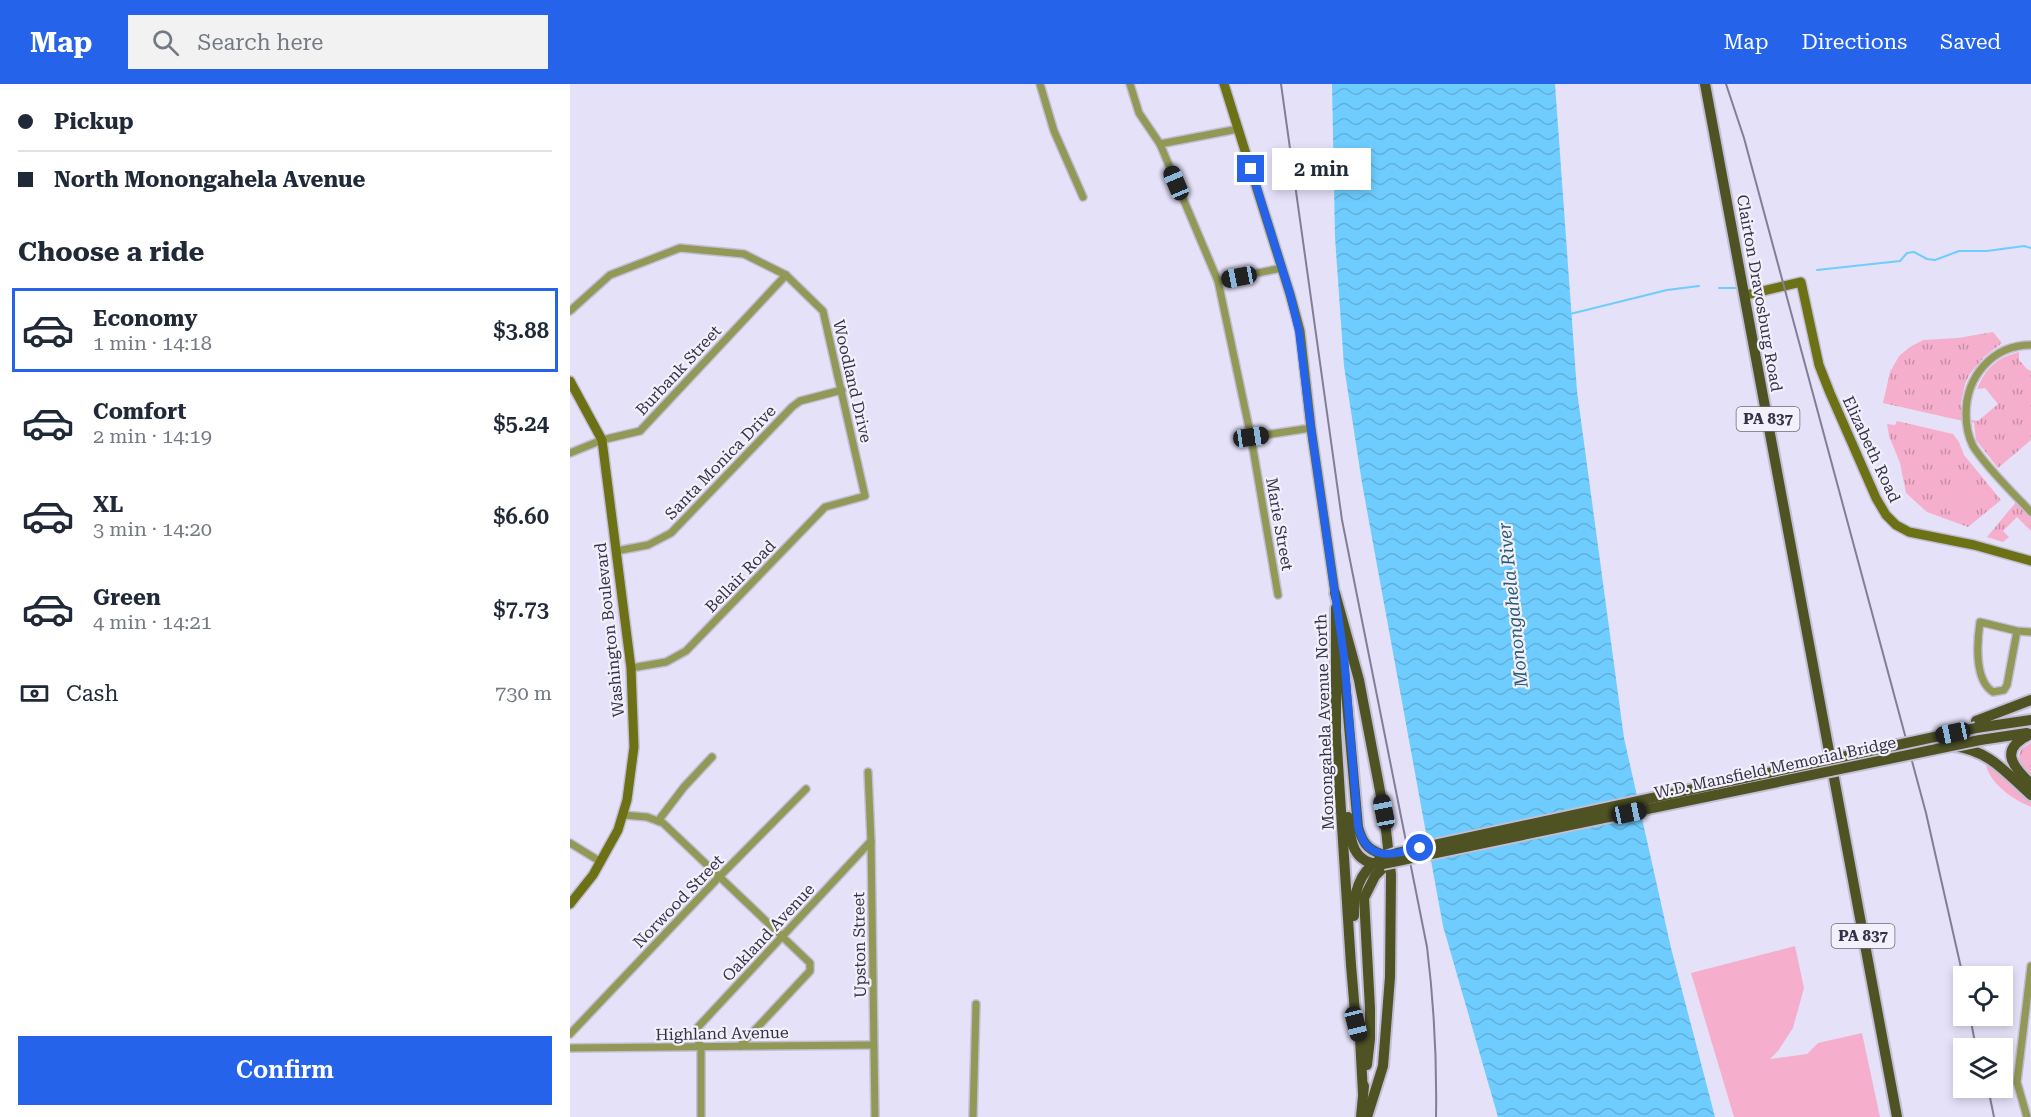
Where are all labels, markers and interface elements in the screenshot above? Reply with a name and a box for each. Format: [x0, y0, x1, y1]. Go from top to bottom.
search box [128, 15, 548, 69]
text: Map [30, 26, 92, 59]
icon: search [149, 26, 182, 59]
text: Search here [197, 30, 323, 55]
text: Map [1724, 30, 1768, 54]
text: Directions [1801, 30, 1907, 54]
text: Saved [1940, 30, 2001, 54]
text: Pickup [54, 109, 134, 134]
callout: 2 min [1272, 148, 1371, 190]
route end [1237, 155, 1264, 182]
text: 2 min [1294, 157, 1349, 181]
car [1161, 163, 1191, 203]
text: North Monongahela Avenue [54, 167, 365, 192]
street label: Clairton Dravosburg Road [1733, 193, 1786, 393]
text: Choose a ride [18, 236, 204, 268]
car [1220, 265, 1258, 289]
icon: car [21, 303, 75, 357]
text: Economy [93, 306, 197, 331]
text: $3.88 [493, 318, 549, 343]
street label: Woodland Drive [829, 318, 876, 445]
street label: Burbank Street [632, 321, 725, 419]
text: 1 min · 14:18 [93, 331, 212, 355]
street label: Elizabeth Road [1839, 393, 1905, 505]
icon: car [21, 396, 75, 450]
text: Comfort [93, 399, 186, 424]
street label: Santa Monica Drive [661, 401, 780, 523]
road number: PA 837 [1736, 407, 1800, 431]
text: $5.24 [493, 411, 549, 436]
text: 2 min · 14:19 [93, 424, 212, 448]
car [1232, 426, 1270, 448]
street label: Marie Street [1262, 476, 1297, 572]
icon: car [21, 489, 75, 543]
text: XL [93, 492, 123, 517]
text: $6.60 [493, 504, 549, 529]
text: 3 min · 14:20 [93, 517, 212, 541]
water label: Monongahela River [1493, 521, 1532, 690]
street label: Bellair Road [701, 536, 780, 616]
street label: Washington Boulevard [591, 542, 628, 718]
icon: car [21, 582, 75, 636]
text: Green [93, 585, 161, 610]
text: $7.73 [493, 597, 549, 622]
text: 4 min · 14:21 [93, 610, 212, 634]
street label: Monongahela Avenue North [1311, 613, 1338, 831]
icon: cash [18, 677, 51, 710]
text: Cash [66, 681, 118, 706]
text: 730 m [495, 681, 552, 705]
car [1934, 720, 1972, 746]
street label: W.D. Mansfield Memorial Bridge [1653, 733, 1898, 802]
car [1372, 793, 1396, 831]
car [1610, 800, 1648, 826]
route start [1406, 834, 1433, 861]
street label: Norwood Street [629, 851, 728, 952]
street label: Oakland Avenue [718, 879, 819, 985]
street label: Upston Street [849, 892, 870, 998]
road number: PA 837 [1832, 924, 1894, 948]
map controls [1953, 966, 2013, 1098]
button: locate [1953, 966, 2013, 1026]
car [1343, 1004, 1369, 1044]
street label: Highland Avenue [655, 1023, 789, 1044]
button: Confirm [18, 1036, 552, 1105]
button: layers [1953, 1038, 2013, 1098]

